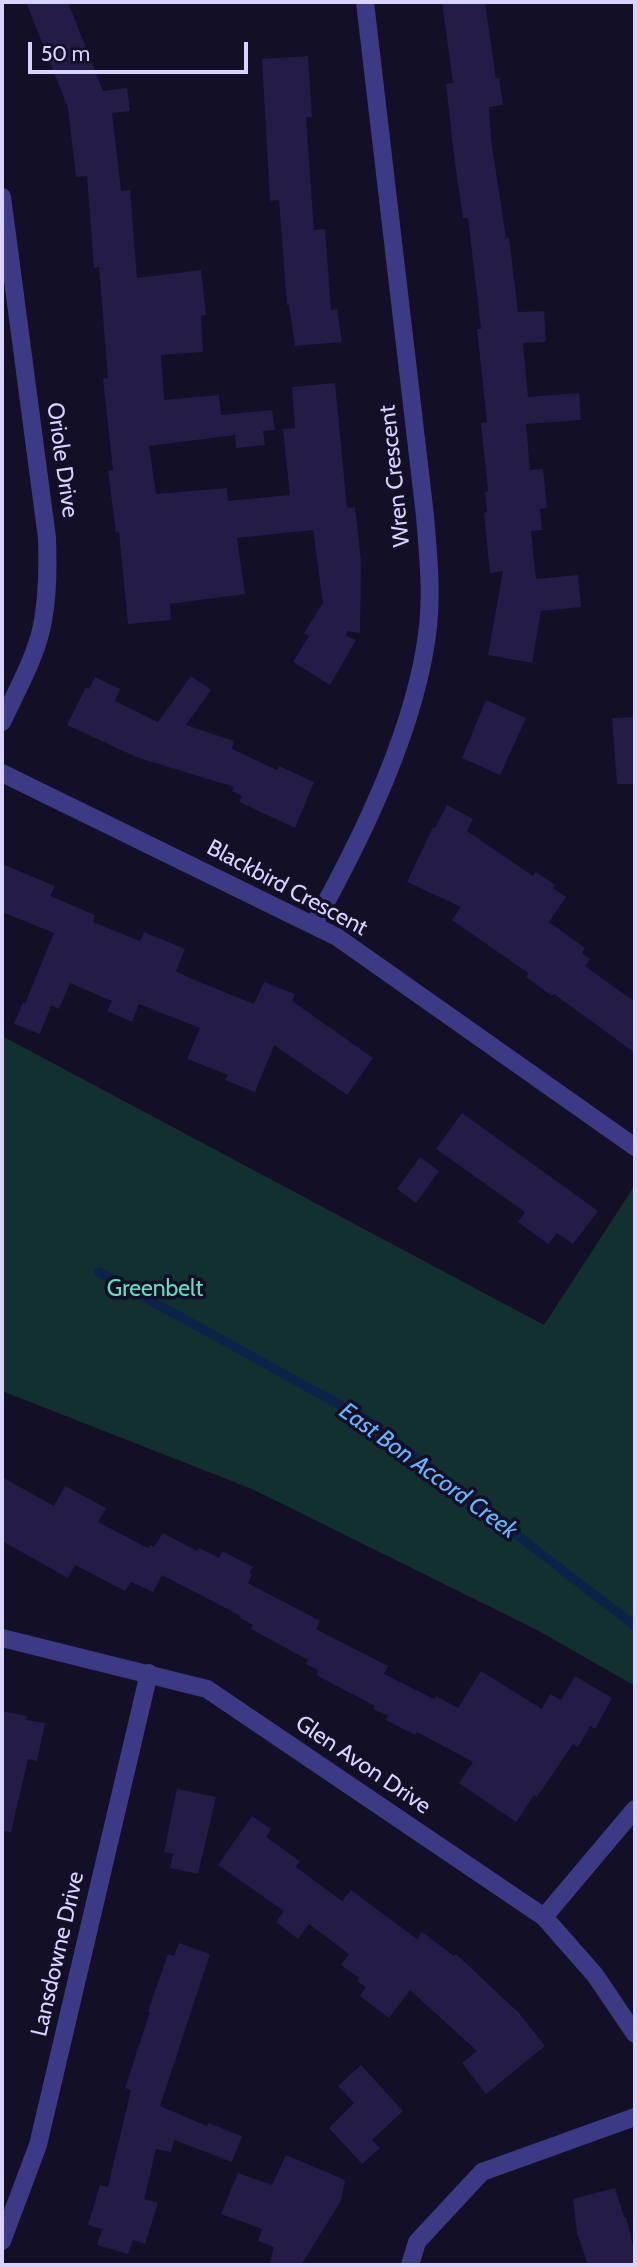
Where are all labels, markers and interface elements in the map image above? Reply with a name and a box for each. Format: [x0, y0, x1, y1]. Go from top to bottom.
scale bar [32, 28, 252, 72]
text: 50 m [41, 41, 90, 66]
street label: Oriole Drive [40, 401, 84, 519]
street label: Wren Crescent [374, 404, 416, 548]
street label: Blackbird Crescent [202, 834, 372, 942]
park label: Greenbelt [107, 1275, 203, 1303]
water label: East Bon Accord Creek [333, 1397, 523, 1545]
street label: Glen Avon Drive [290, 1710, 436, 1820]
street label: Lansdowne Drive [26, 1869, 90, 2039]

